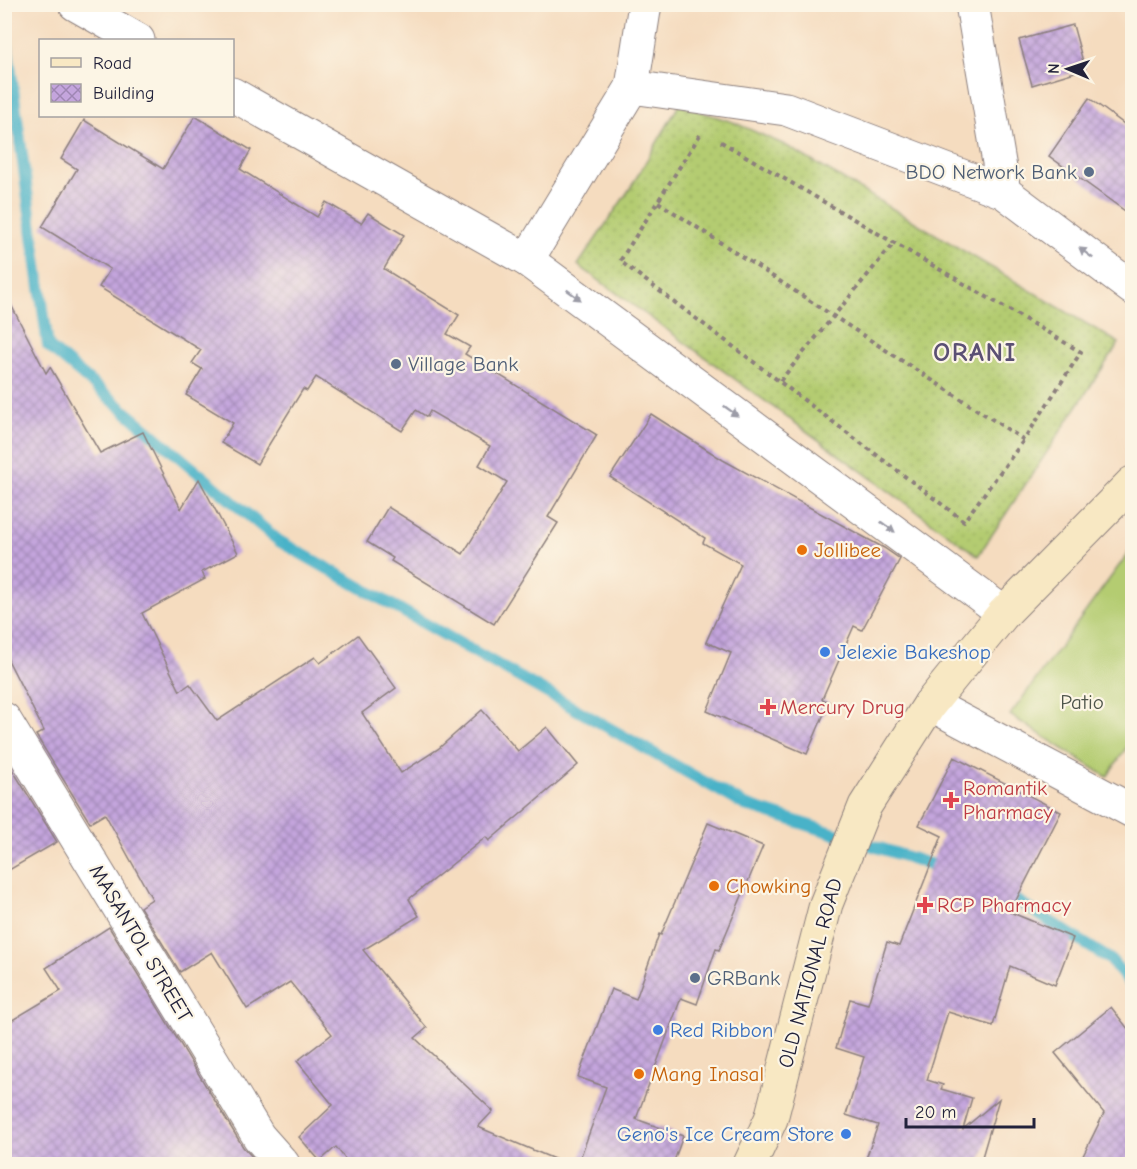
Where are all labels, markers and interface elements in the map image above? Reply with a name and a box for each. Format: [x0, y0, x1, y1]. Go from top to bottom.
legend [39, 39, 234, 117]
north arrow [1038, 39, 1098, 99]
text: Road [93, 53, 132, 74]
text: N [1045, 63, 1063, 74]
text: Building [93, 83, 155, 104]
place label: BDO Network Bank [905, 160, 1077, 184]
marker: BDO Network Bank [1082, 165, 1096, 179]
one-way arrow [1078, 247, 1094, 259]
one-way arrow [566, 289, 582, 301]
district label: ORANI [933, 337, 1017, 368]
place label: Village Bank [408, 352, 518, 376]
marker: Village Bank [389, 357, 403, 371]
one-way arrow [722, 405, 738, 417]
one-way arrow [880, 520, 895, 532]
place label: Jollibee [814, 538, 881, 562]
marker: Jollibee [795, 543, 809, 557]
place label: Jelexie Bakeshop [837, 640, 991, 664]
marker: Jelexie Bakeshop [818, 645, 832, 659]
park label: Patio [1060, 690, 1104, 714]
place label: Mercury Drug [780, 695, 905, 719]
marker: Mercury Drug [761, 700, 775, 714]
place label: Romantik Pharmacy [963, 776, 1054, 824]
marker: Romantik Pharmacy [944, 793, 958, 807]
street label: MASANTOL STREET [84, 860, 198, 1026]
place label: Chowking [726, 874, 811, 898]
street label: OLD NATIONAL ROAD [773, 875, 847, 1071]
marker: Chowking [707, 879, 721, 893]
place label: RCP Pharmacy [937, 893, 1072, 917]
marker: RCP Pharmacy [918, 898, 932, 912]
place label: GRBank [707, 966, 780, 990]
marker: GRBank [688, 971, 702, 985]
place label: Red Ribbon [670, 1018, 773, 1042]
marker: Red Ribbon [651, 1023, 665, 1037]
place label: Mang Inasal [651, 1062, 764, 1086]
marker: Mang Inasal [632, 1067, 646, 1081]
scale bar [906, 1091, 1034, 1129]
text: 20 m [915, 1102, 956, 1123]
place label: Geno's Ice Cream Store [617, 1122, 834, 1146]
marker: Geno's Ice Cream Store [839, 1127, 853, 1141]

